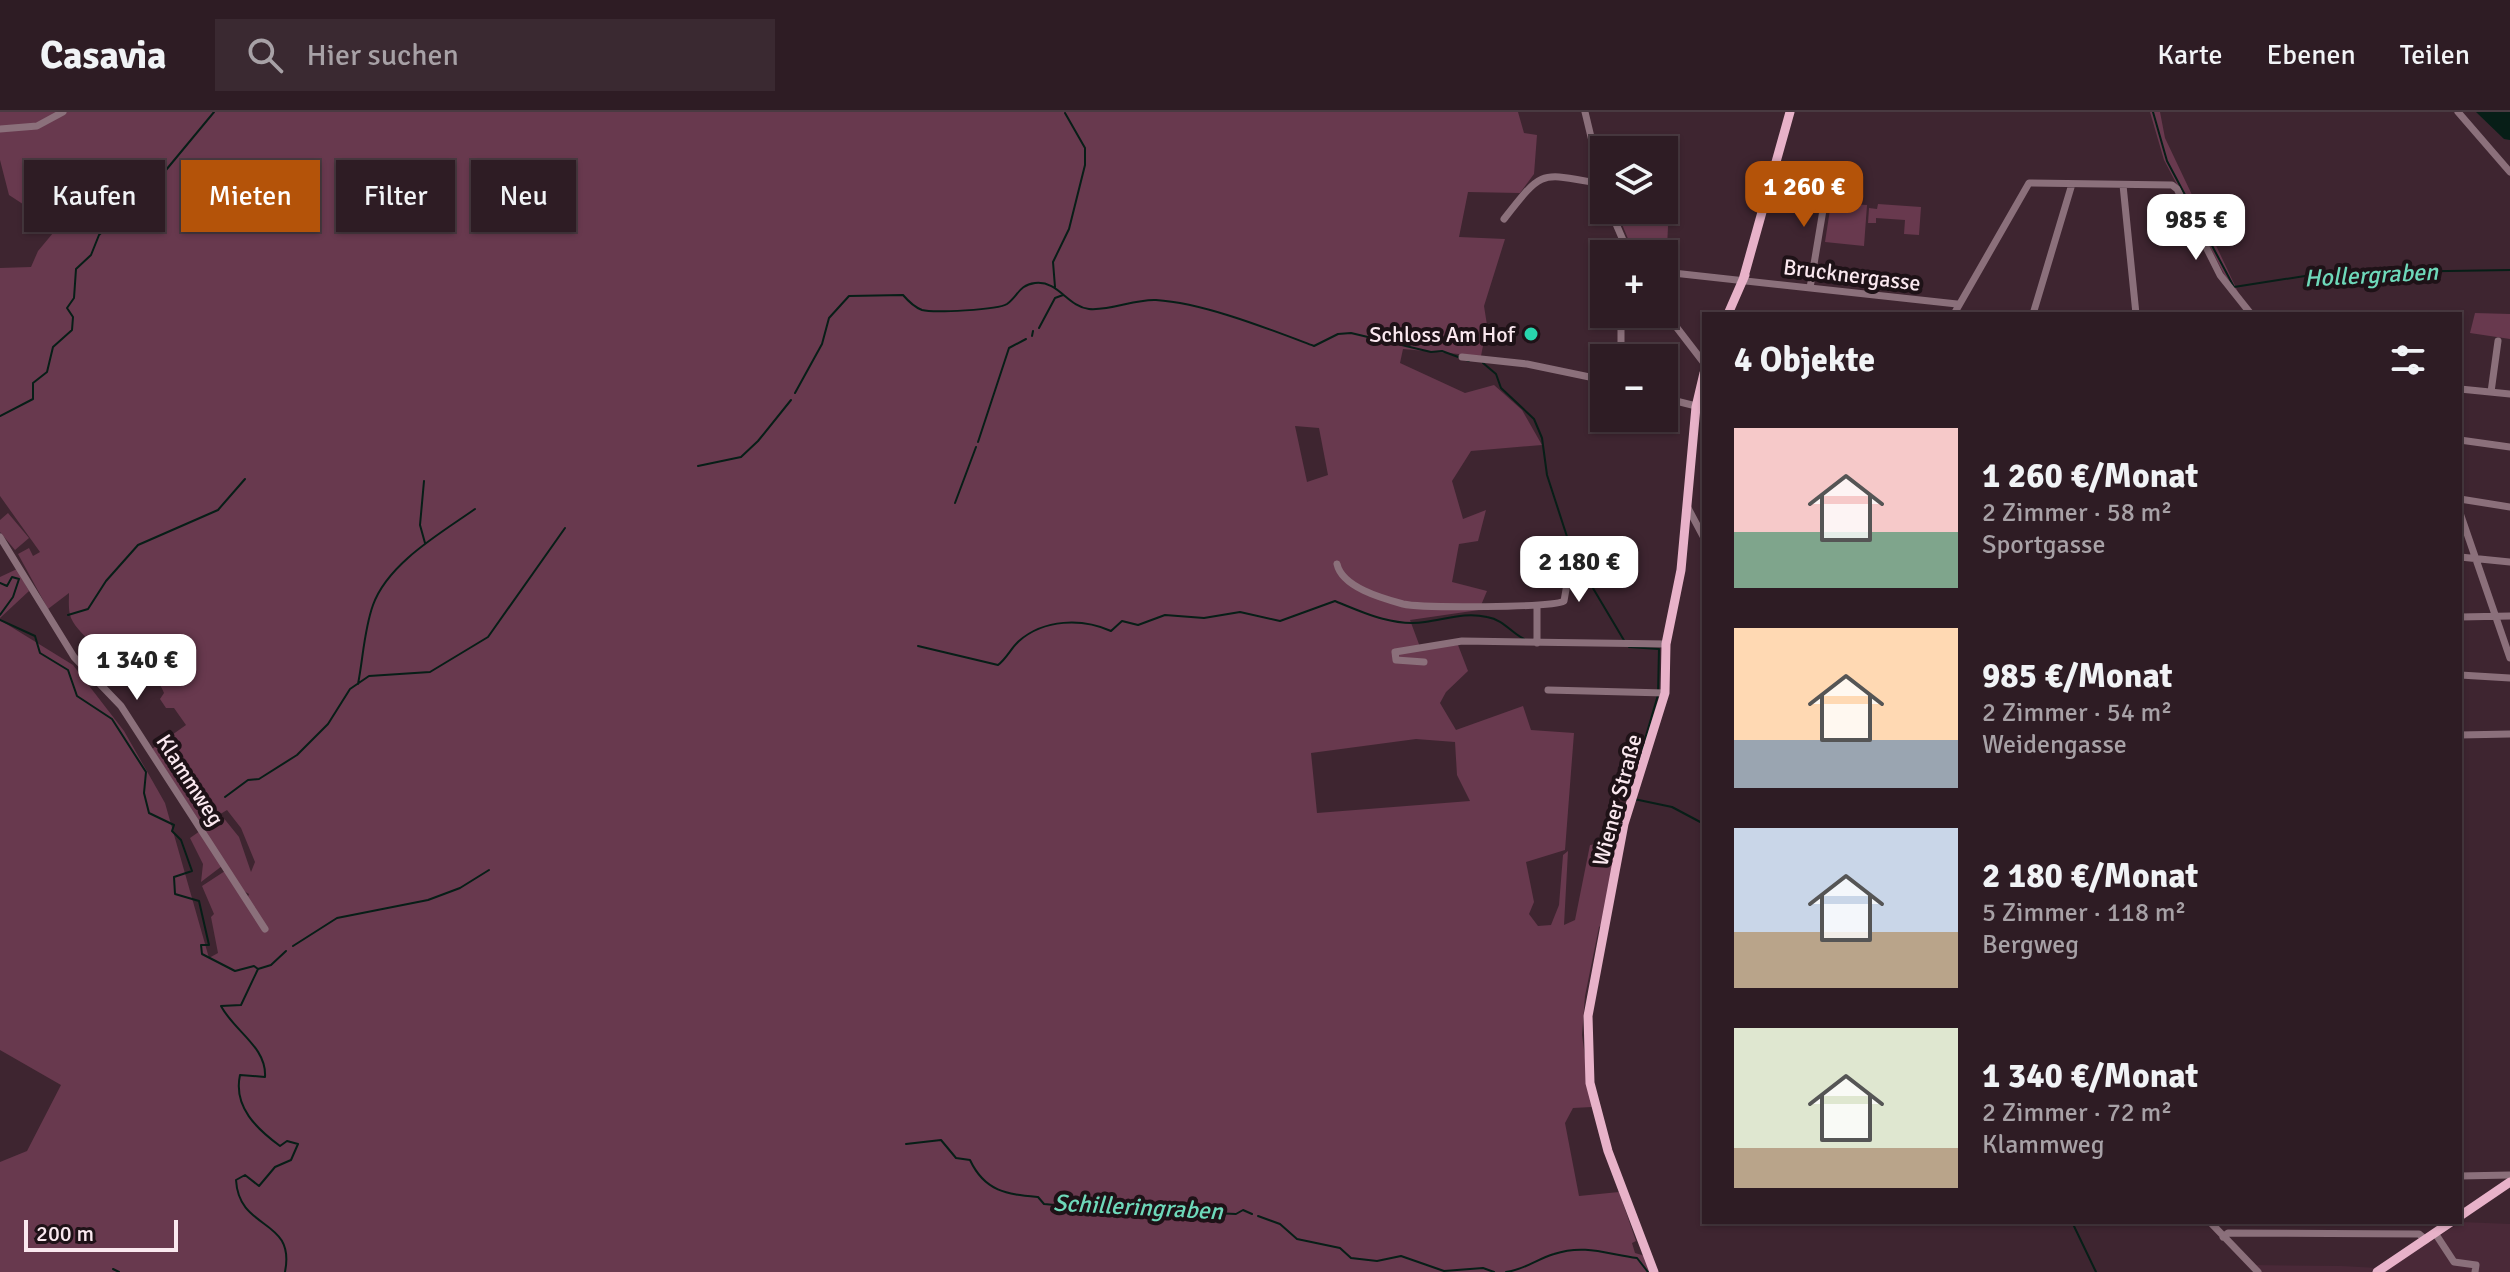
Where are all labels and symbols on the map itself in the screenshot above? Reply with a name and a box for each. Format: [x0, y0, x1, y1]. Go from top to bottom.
pin: 1 260 € [1730, 161, 1878, 229]
pin: 985 € [2140, 194, 2252, 262]
street label: Brucknergasse [1782, 253, 1922, 297]
water label: Hollergraben [2303, 256, 2440, 293]
place label: Schloss Am Hof [1369, 321, 1517, 348]
marker: Schloss Am Hof [1522, 325, 1540, 343]
pin: 2 180 € [1505, 536, 1653, 604]
pin: 1 340 € [63, 634, 211, 702]
street label: Klammweg [150, 729, 230, 831]
street label: Wiener Straße [1586, 731, 1648, 869]
water label: Schilleringraben [1052, 1188, 1225, 1226]
scale bar [24, 1216, 178, 1252]

